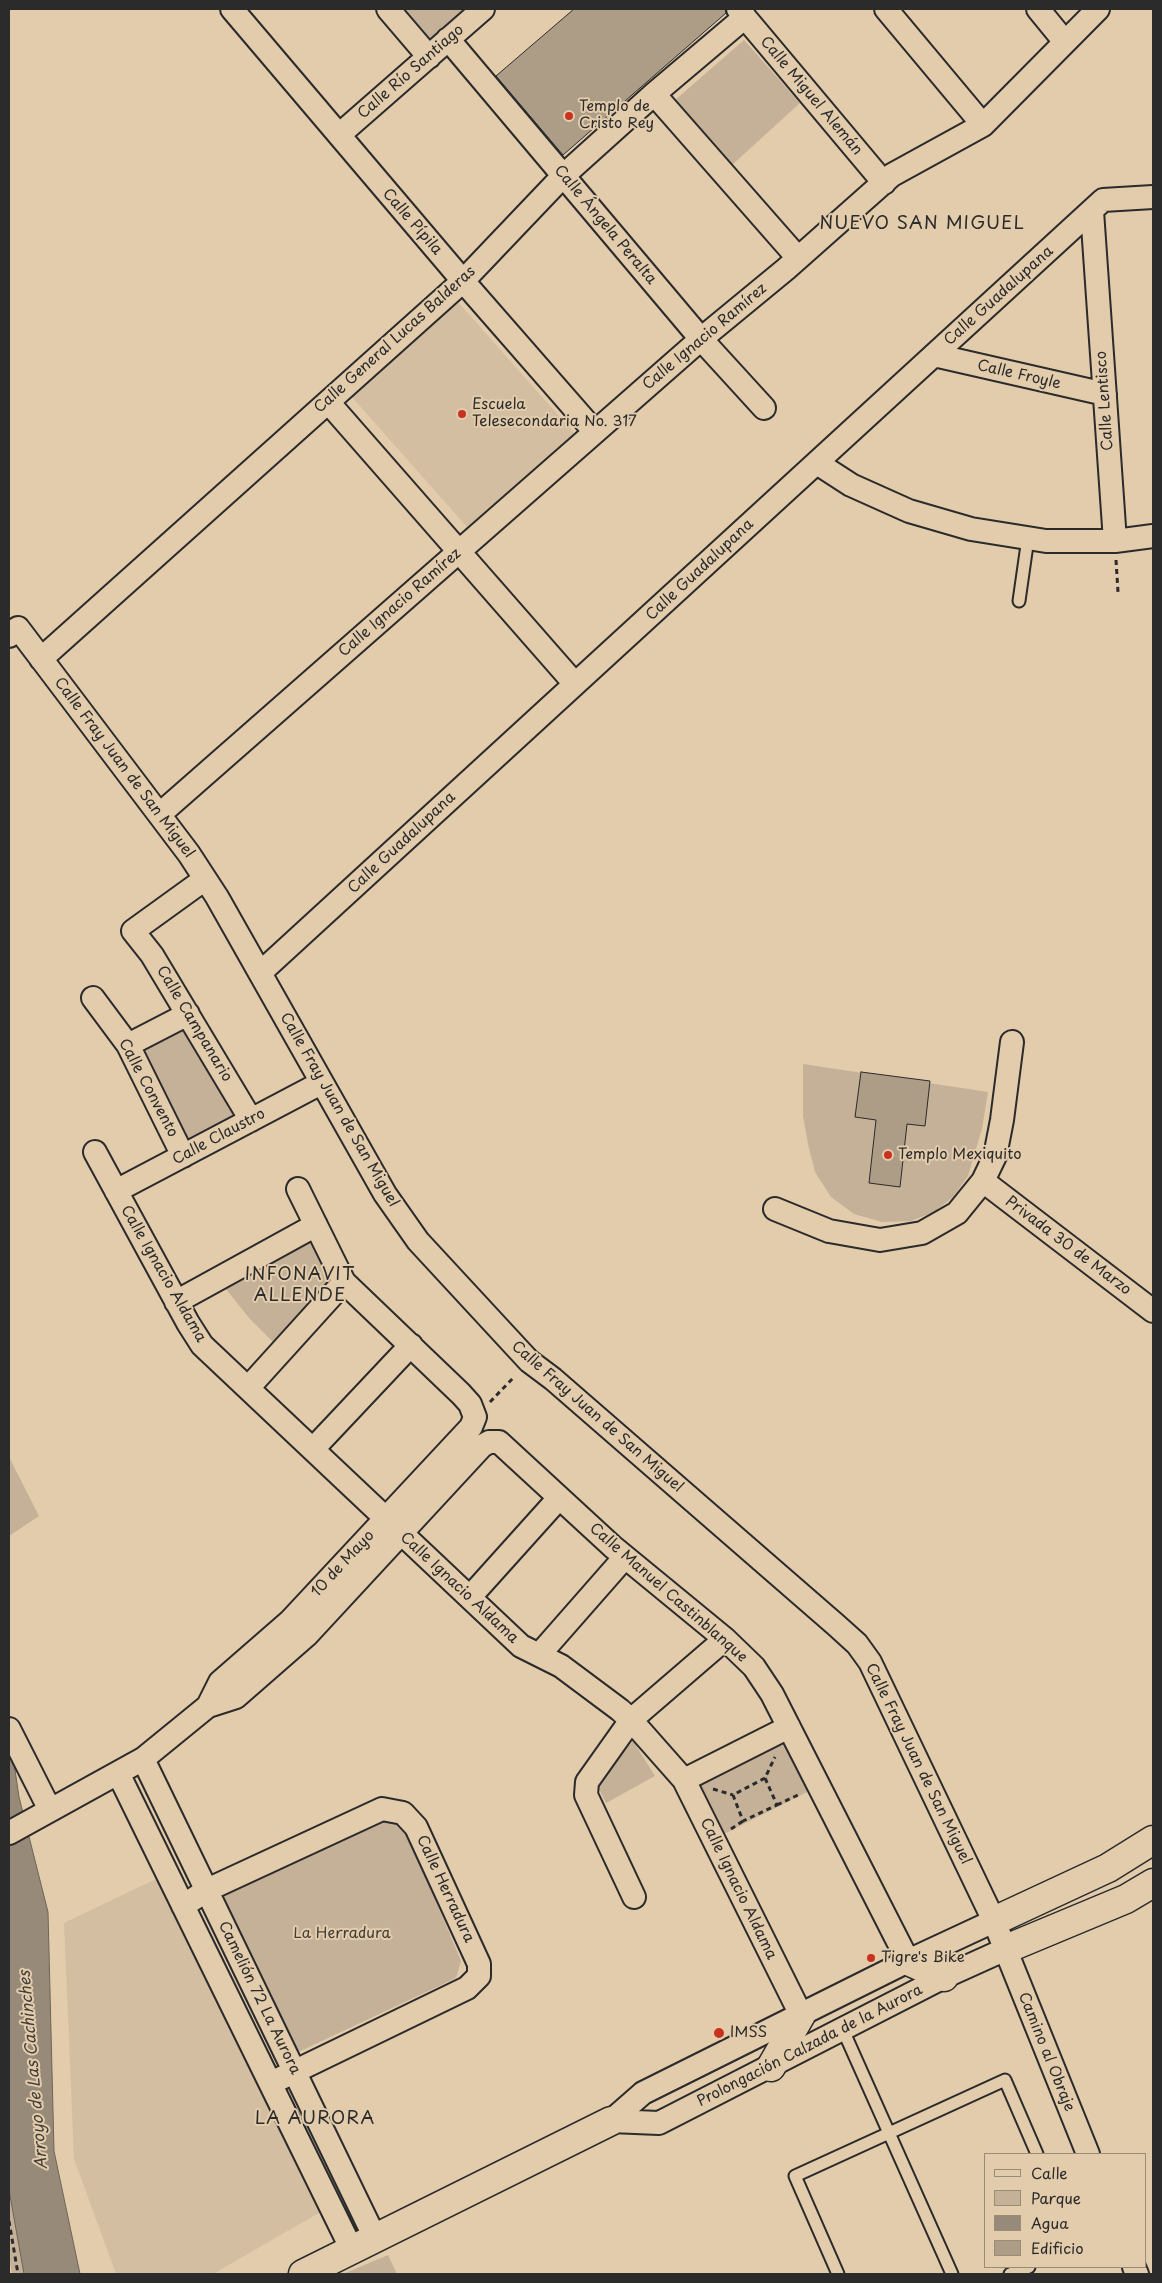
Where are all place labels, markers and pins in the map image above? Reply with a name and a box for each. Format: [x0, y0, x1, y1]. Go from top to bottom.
place label: Templo de Cristo Rey [579, 98, 654, 133]
marker: Templo de Cristo Rey [563, 110, 575, 122]
place label: Escuela Telesecondaria No. 317 [472, 396, 637, 431]
marker: Escuela Telesecondaria No. 317 [456, 408, 468, 420]
place label: Templo Mexiquito [898, 1146, 1022, 1164]
marker: Templo Mexiquito [882, 1149, 894, 1161]
place label: Tigre's Bike [881, 1949, 965, 1967]
marker: Tigre's Bike [865, 1952, 877, 1964]
place label: IMSS [730, 2024, 767, 2042]
marker: IMSS [712, 2026, 726, 2040]

